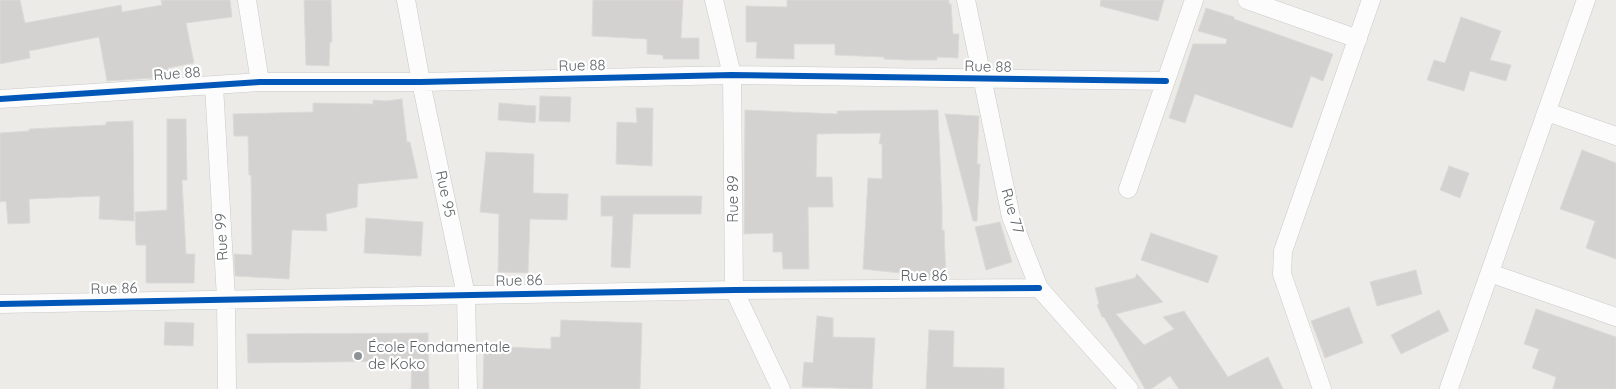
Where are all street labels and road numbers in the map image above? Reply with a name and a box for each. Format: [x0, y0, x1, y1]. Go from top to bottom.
street label: Rue 88 [558, 57, 606, 75]
street label: Rue 88 [964, 58, 1012, 76]
street label: Rue 88 [153, 63, 201, 85]
street label: Rue 95 [431, 169, 459, 219]
street label: Rue 89 [724, 175, 742, 223]
street label: Rue 77 [997, 186, 1027, 236]
street label: Rue 99 [212, 213, 232, 261]
street label: Rue 86 [900, 267, 948, 285]
street label: Rue 86 [495, 272, 543, 290]
street label: Rue 86 [90, 280, 138, 298]

